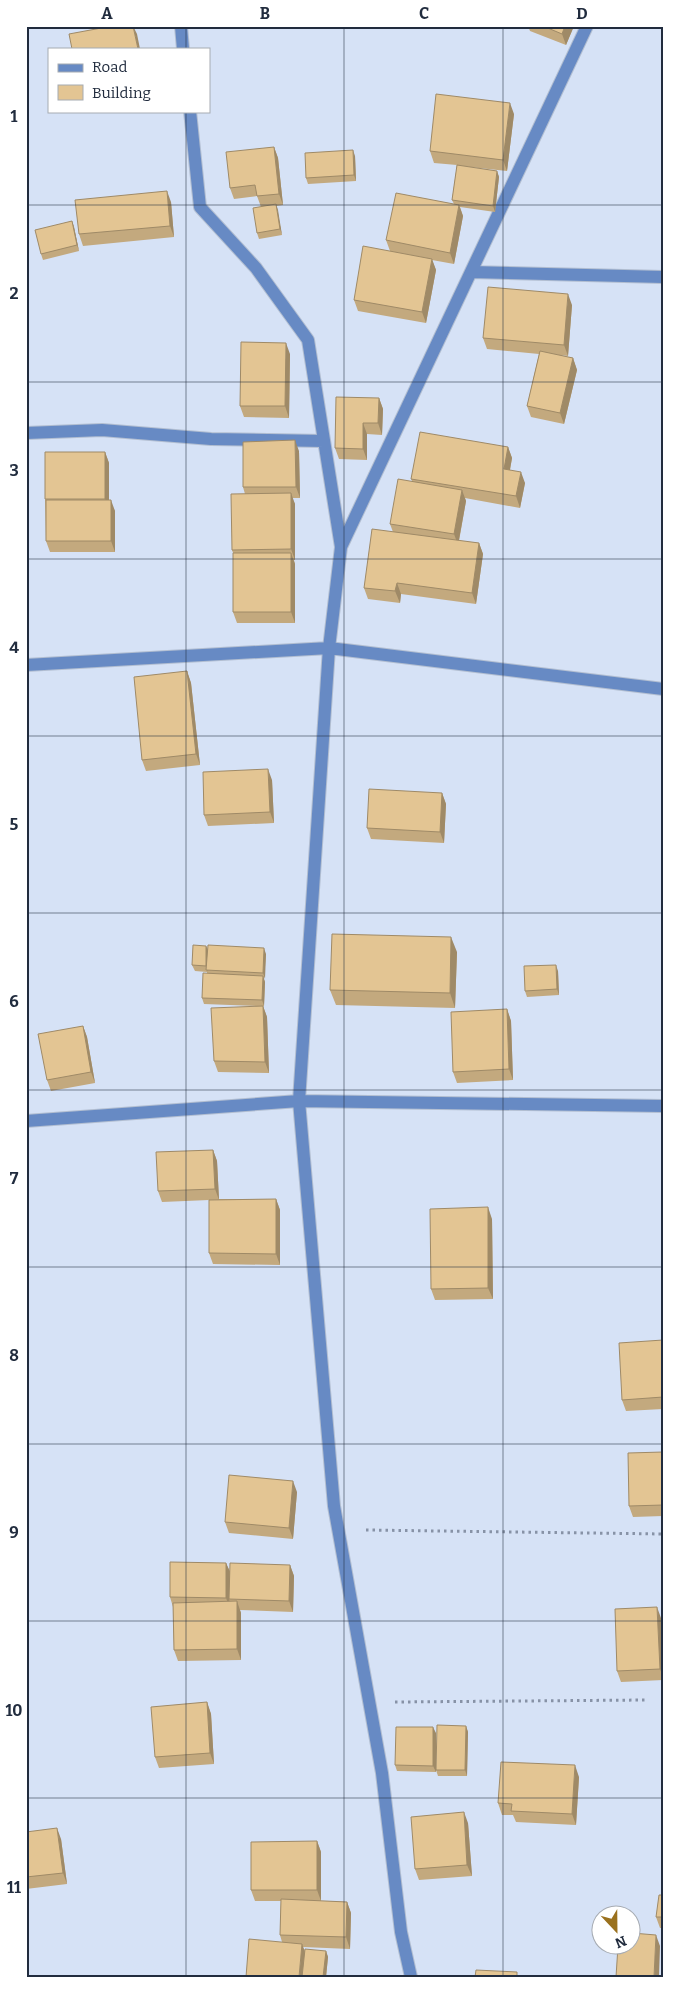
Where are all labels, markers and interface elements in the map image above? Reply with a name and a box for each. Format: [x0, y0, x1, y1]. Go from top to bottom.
text: A [101, 4, 113, 23]
text: B [260, 4, 270, 23]
text: C [419, 4, 429, 23]
text: D [576, 4, 588, 23]
legend [48, 48, 210, 112]
text: Road [92, 58, 127, 76]
text: Building [92, 84, 151, 102]
text: 1 [11, 107, 18, 126]
text: 2 [9, 284, 19, 303]
text: 3 [9, 461, 19, 480]
text: 4 [9, 638, 19, 657]
text: 5 [10, 815, 19, 834]
text: 6 [9, 992, 19, 1011]
text: 7 [10, 1169, 19, 1188]
text: 8 [9, 1346, 19, 1365]
text: 9 [9, 1523, 19, 1542]
text: 10 [5, 1701, 23, 1720]
text: 11 [7, 1878, 21, 1897]
north arrow [592, 1906, 642, 1956]
text: N [612, 1932, 629, 1952]

